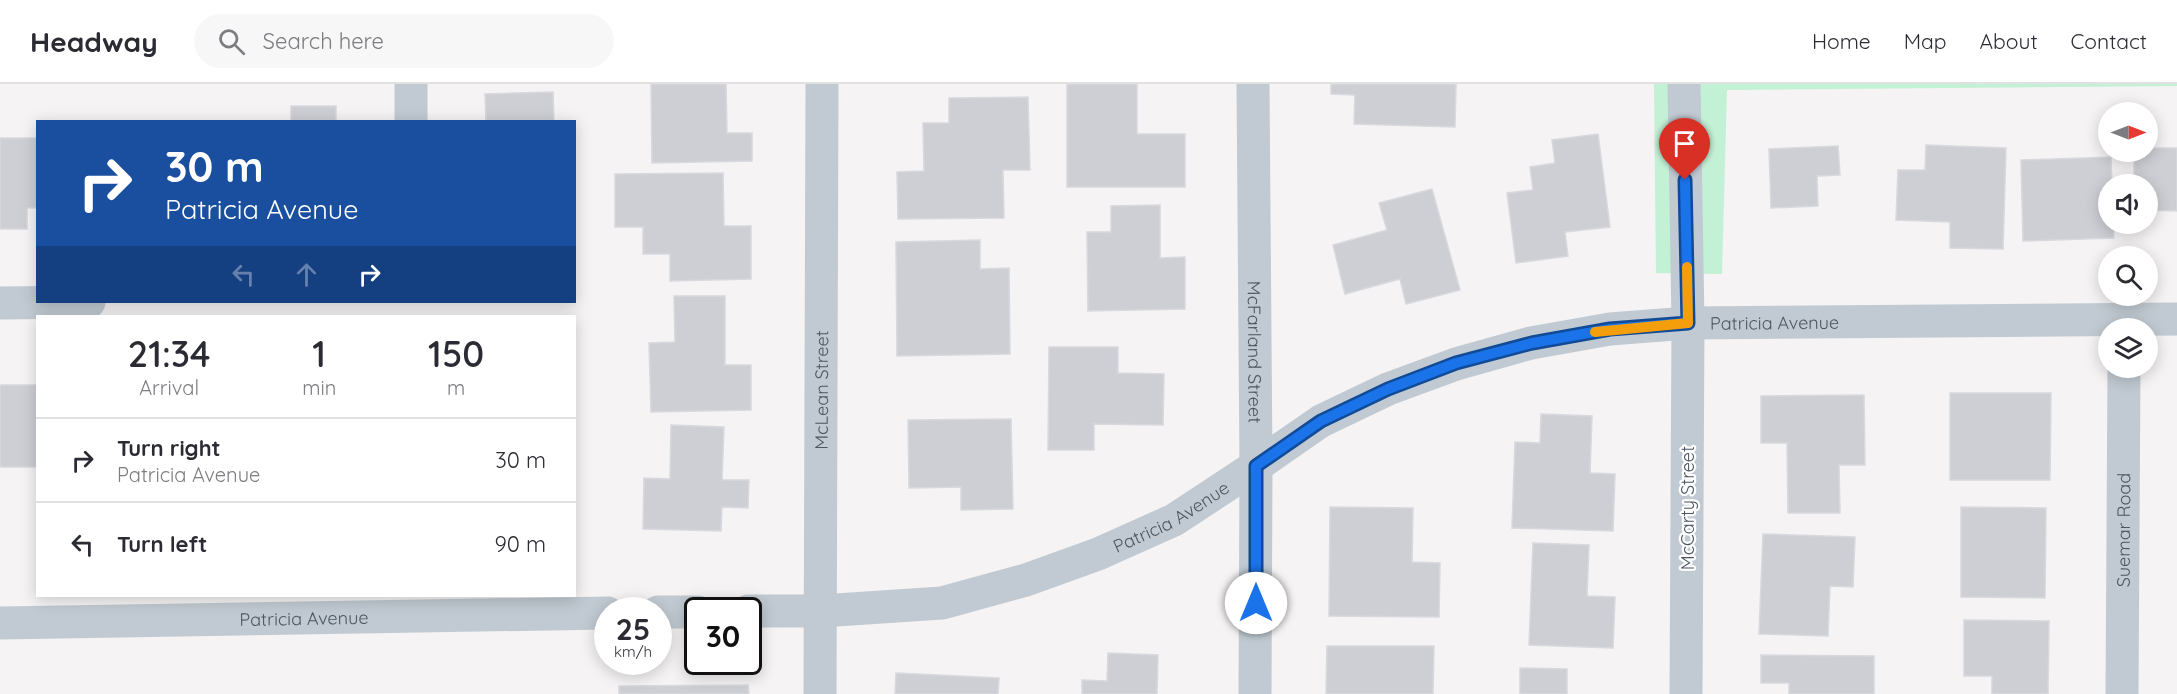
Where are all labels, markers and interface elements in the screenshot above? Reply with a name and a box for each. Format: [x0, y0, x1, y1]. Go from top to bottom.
search box [194, 14, 614, 68]
text: Headway [30, 24, 158, 59]
icon: search [215, 25, 248, 58]
text: Search here [263, 27, 384, 55]
text: Home [1812, 28, 1871, 54]
text: Map [1904, 28, 1947, 54]
text: About [1980, 28, 2038, 54]
text: Contact [2071, 28, 2147, 54]
north arrow [2098, 102, 2158, 162]
map controls [2098, 102, 2158, 378]
pin [1659, 118, 1710, 180]
icon: arrive [1668, 127, 1701, 160]
text: 30 m [165, 140, 264, 193]
icon: right [66, 144, 144, 222]
button: sound [2098, 174, 2158, 234]
text: Patricia Avenue [165, 192, 358, 226]
button: search [2098, 246, 2158, 306]
icon: left [227, 258, 260, 291]
icon: ahead [290, 258, 323, 291]
icon: right [353, 258, 386, 291]
street label: McFarland Street [1243, 281, 1267, 423]
street label: Patricia Avenue [1710, 310, 1839, 334]
button: layers [2098, 318, 2158, 378]
street label: McLean Street [809, 330, 833, 450]
text: 21:34 [128, 331, 210, 376]
text: 1 [312, 331, 326, 376]
text: 150 [428, 331, 484, 376]
text: Arrival [139, 375, 199, 400]
text: min [302, 375, 336, 400]
text: m [447, 375, 465, 400]
text: Turn right [117, 434, 221, 462]
icon: right [66, 444, 99, 477]
text: 30 m [495, 446, 546, 474]
street label: McCarty Street [1676, 446, 1699, 570]
text: Patricia Avenue [117, 462, 260, 487]
street label: Suemar Road [2111, 473, 2135, 587]
street label: Patricia Avenue [1109, 476, 1233, 557]
icon: left [66, 528, 99, 561]
text: Turn left [117, 530, 207, 558]
text: 90 m [495, 530, 546, 558]
position arrow [1224, 571, 1288, 635]
speed limit sign: 30 [684, 597, 762, 675]
street label: Patricia Avenue [239, 605, 369, 631]
text: 25 [616, 610, 650, 648]
text: km/h [614, 642, 652, 661]

